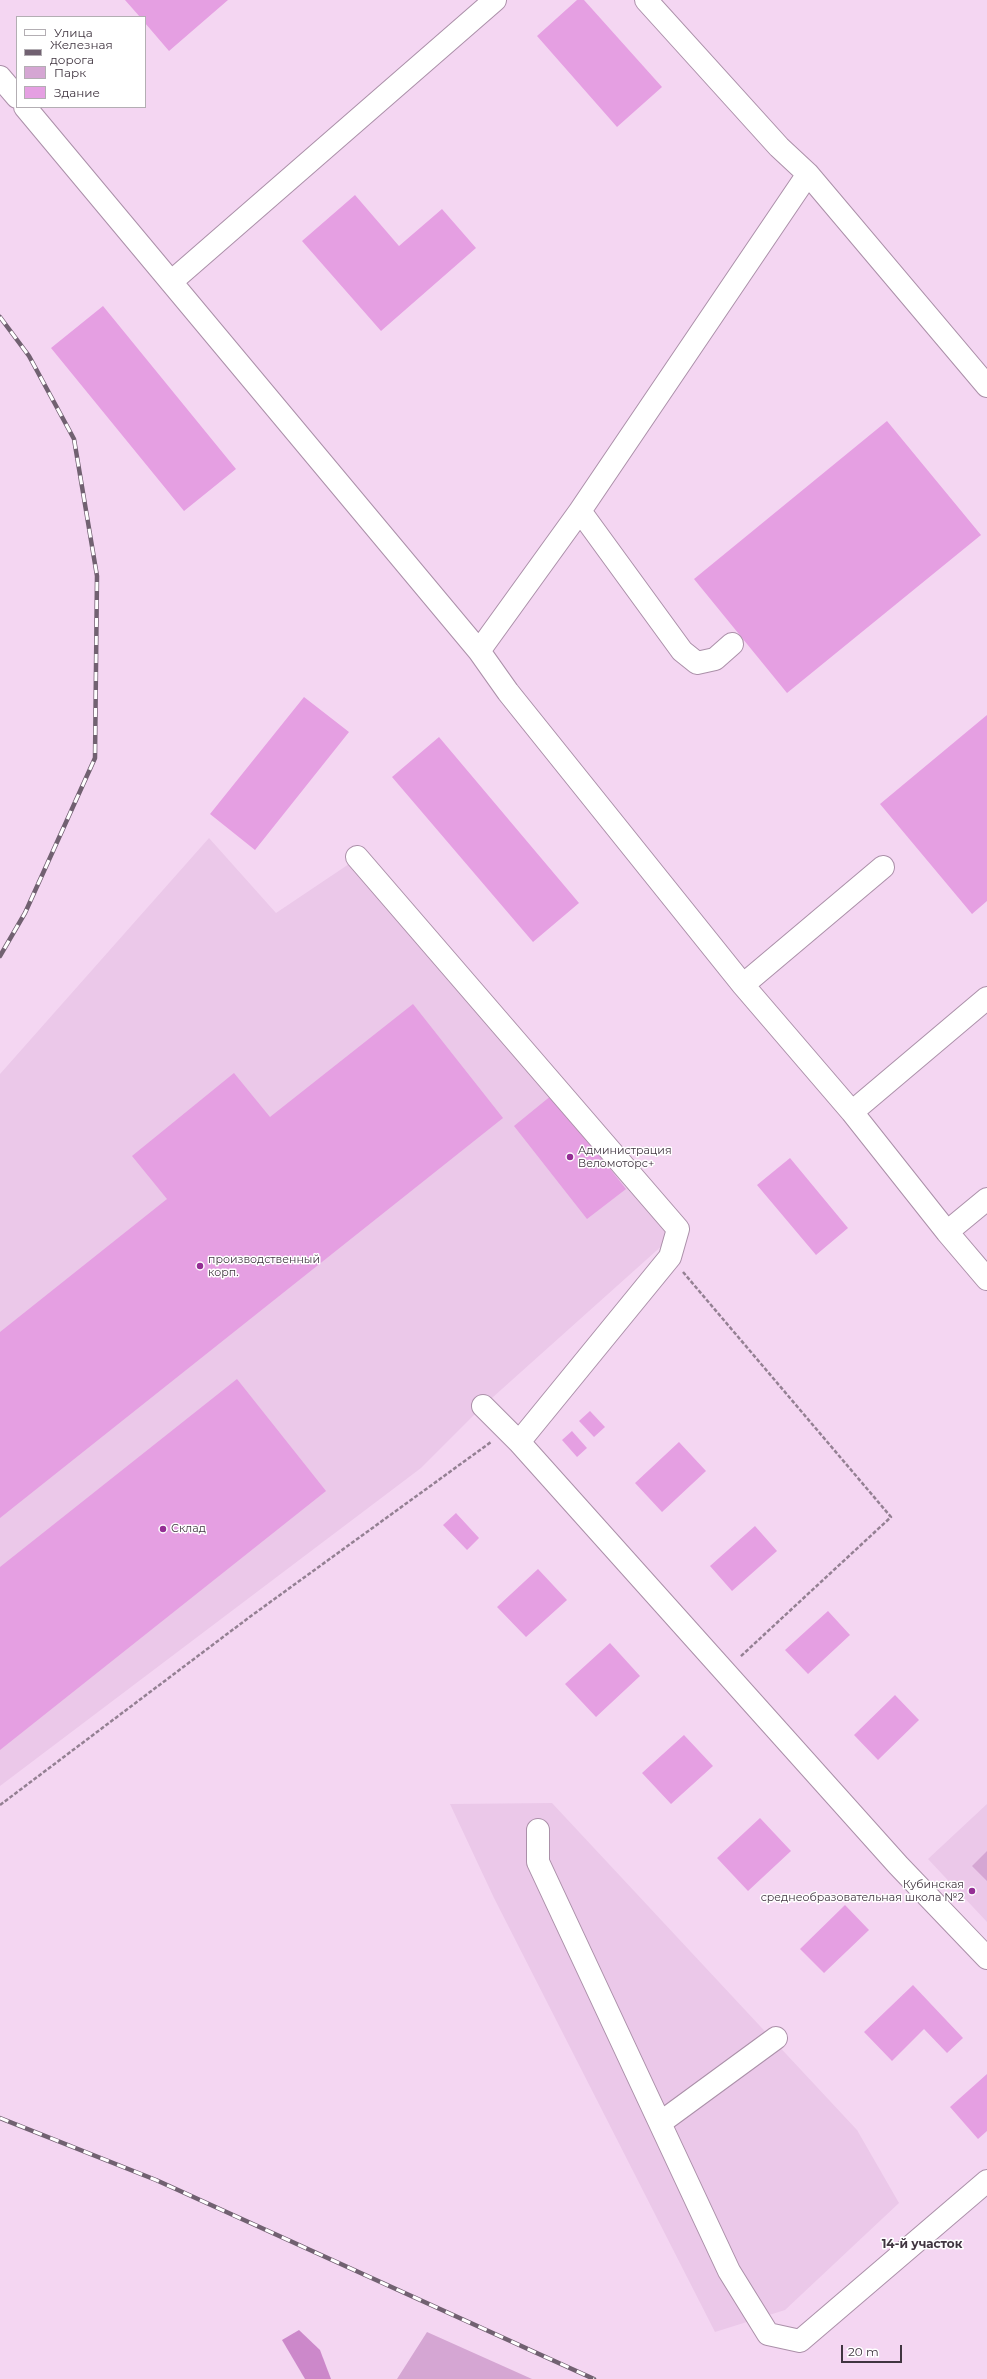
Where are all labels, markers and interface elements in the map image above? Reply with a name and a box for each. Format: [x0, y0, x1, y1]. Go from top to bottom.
legend [16, 16, 146, 108]
text: Улица [54, 25, 93, 40]
text: Железная дорога [50, 37, 113, 67]
text: Парк [54, 65, 86, 80]
text: Здание [54, 85, 100, 100]
place label: Администрация Веломоторс+ [578, 1144, 672, 1170]
marker: Администрация Веломоторс+ [565, 1152, 575, 1162]
place label: производственный корп. [208, 1253, 320, 1279]
marker: производственный корп. [195, 1261, 205, 1271]
place label: Склад [171, 1522, 206, 1536]
marker: Склад [158, 1524, 168, 1534]
place label: Кубинская среднеобразовательная школа №2 [761, 1878, 964, 1904]
marker: Кубинская среднеобразовательная школа №2 [967, 1886, 977, 1896]
district label: 14-й участок [882, 2237, 962, 2251]
scale bar [843, 2337, 904, 2363]
text: 20 m [848, 2344, 879, 2359]

